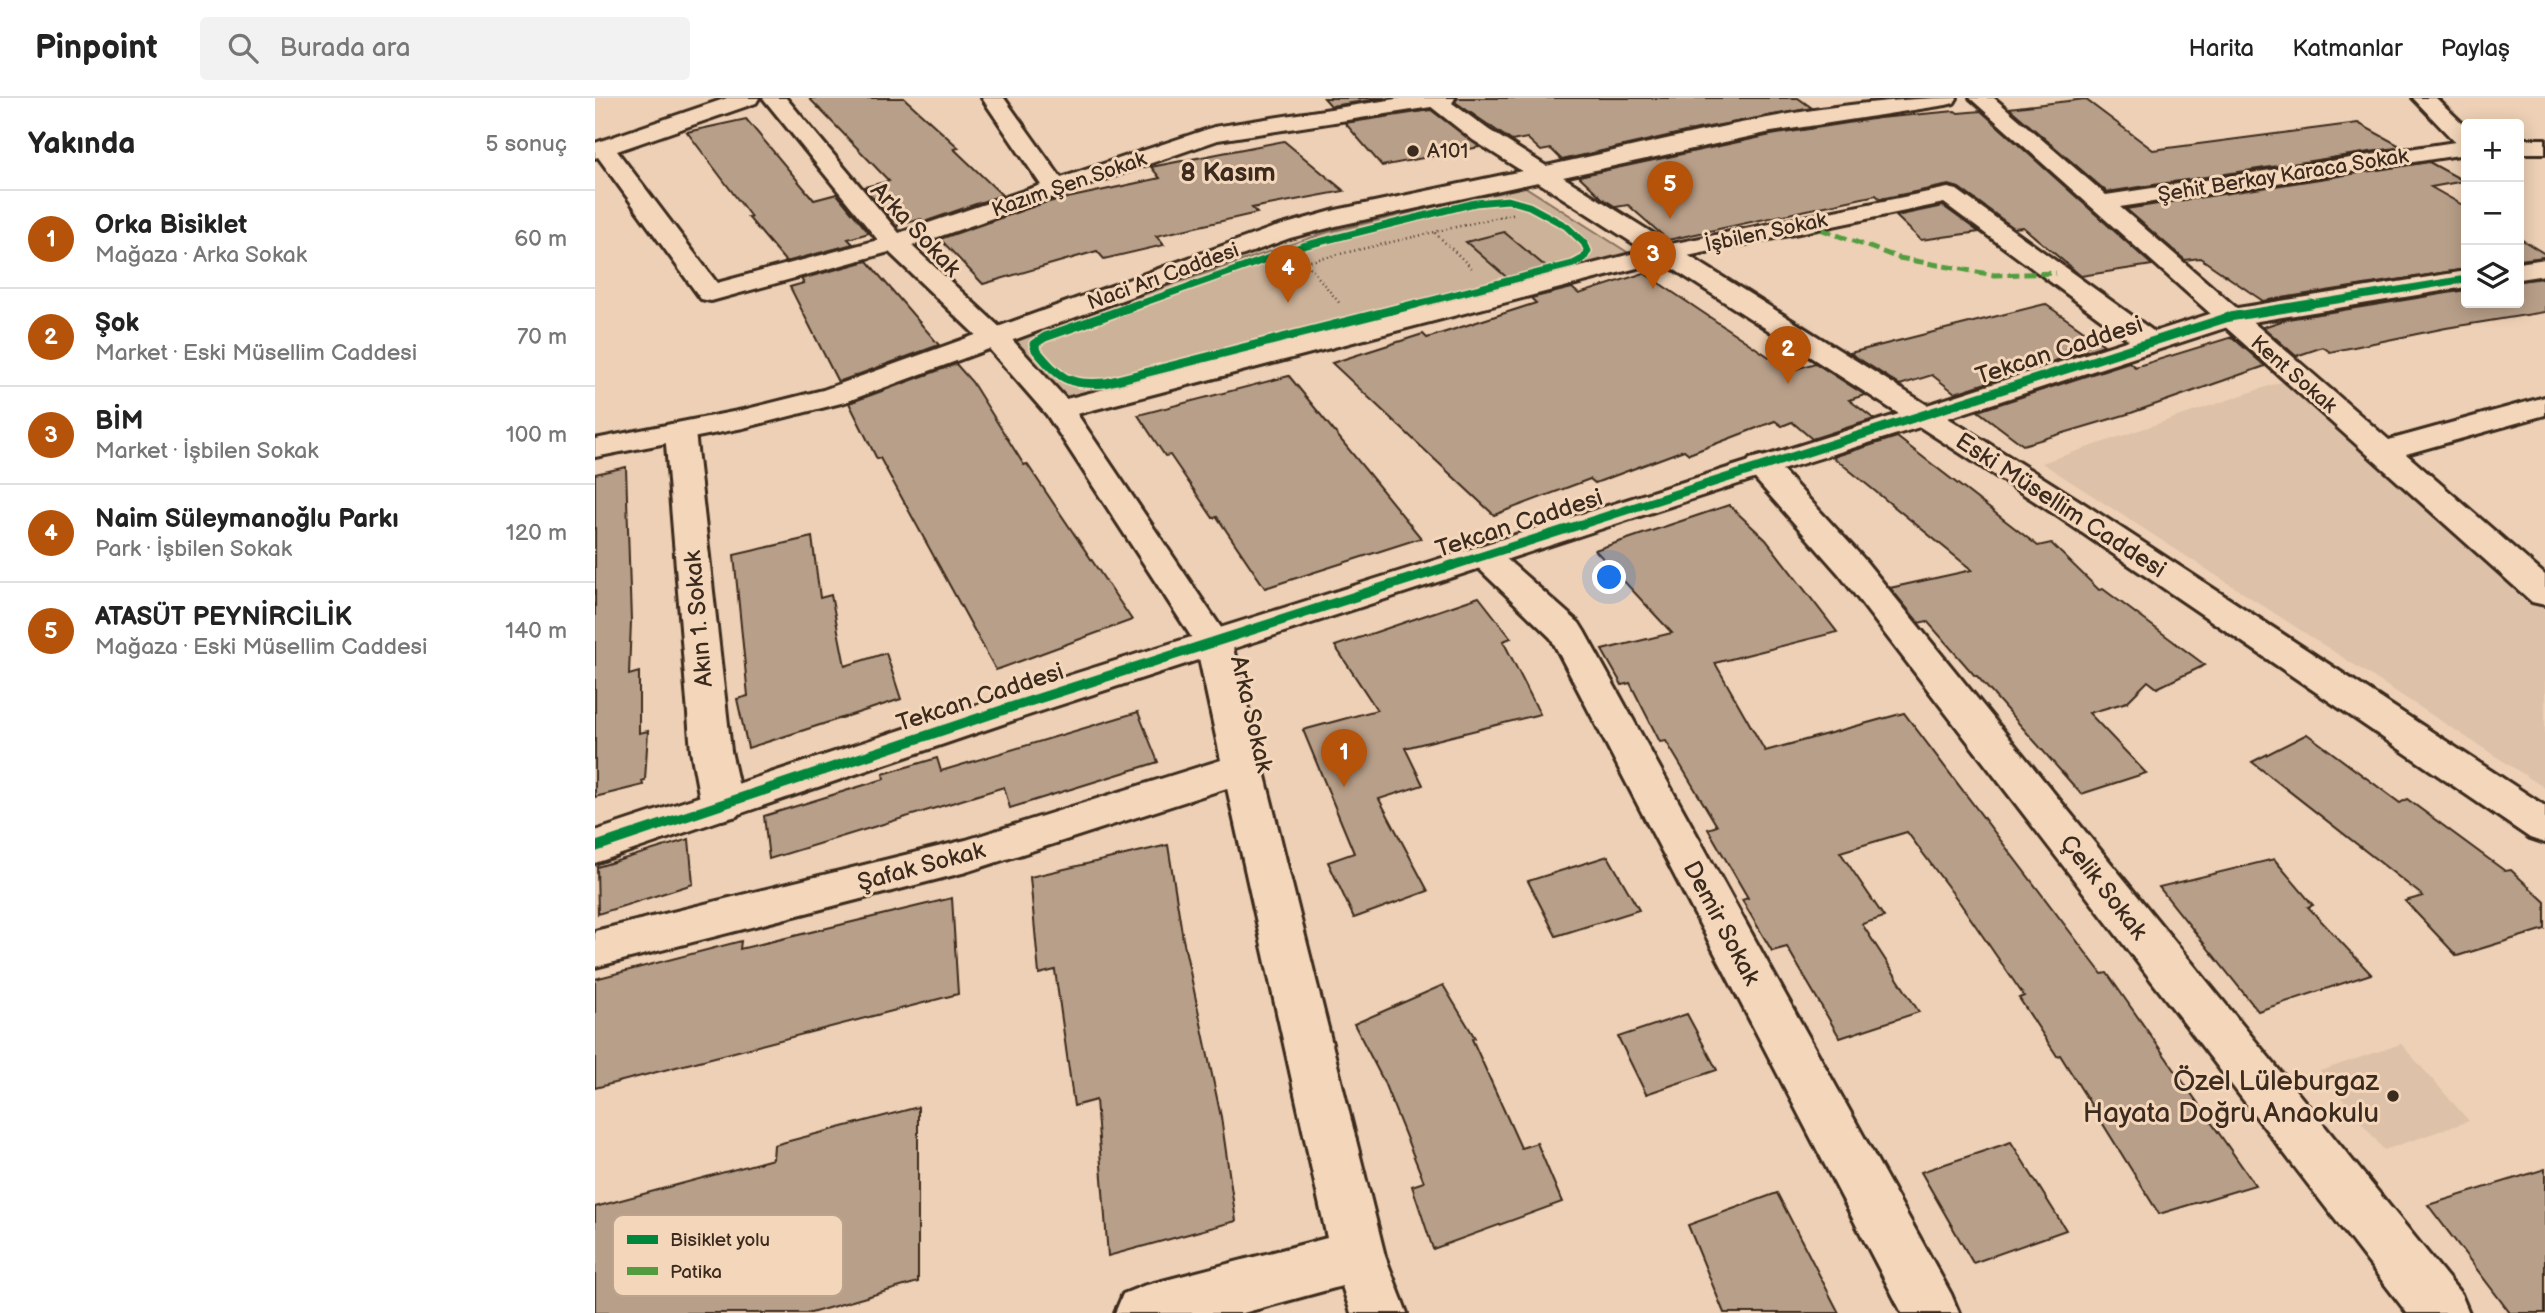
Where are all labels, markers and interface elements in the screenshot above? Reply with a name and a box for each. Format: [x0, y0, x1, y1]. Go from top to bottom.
search box [200, 17, 690, 80]
text: Pinpoint [35, 28, 158, 68]
icon: search [224, 29, 262, 67]
text: Burada ara [280, 33, 410, 64]
text: Harita [2188, 34, 2254, 63]
text: Katmanlar [2292, 34, 2403, 63]
text: Paylaş [2441, 34, 2510, 63]
map controls [2461, 119, 2524, 308]
button: + [2461, 119, 2524, 182]
text: Yakında [28, 126, 135, 162]
text: 5 sonuç [485, 130, 567, 158]
place label: A101 [1427, 139, 1468, 164]
marker: A101 [1405, 143, 1421, 159]
street label: Şehit Berkay Karaca Sokak [2156, 143, 2411, 208]
street label: Kazım Şen Sokak [989, 146, 1150, 223]
district label: 8 Kasım [1180, 158, 1276, 189]
pin: 5 [1647, 161, 1693, 219]
street label: Arka Sokak [864, 176, 967, 283]
button: − [2461, 182, 2524, 245]
street label: İşbilen Sokak [1703, 207, 1830, 258]
text: Orka Bisiklet [95, 210, 247, 241]
text: 1 [46, 225, 56, 253]
text: 60 m [514, 225, 567, 253]
pin: 3 [1630, 231, 1676, 289]
street label: Naci Arı Caddesi [1084, 237, 1242, 315]
text: Mağaza · Arka Sokak [95, 241, 307, 269]
pin: 4 [1265, 245, 1311, 303]
button: layers [2461, 245, 2524, 308]
text: Şok [95, 308, 139, 339]
street label: Tekcan Caddesi [1972, 310, 2146, 391]
text: 2 [44, 323, 58, 351]
text: 70 m [517, 323, 567, 351]
pin: 2 [1765, 326, 1811, 384]
street label: Kent Sokak [2245, 330, 2342, 419]
text: Market · Eski Müsellim Caddesi [95, 339, 417, 367]
text: BİM [95, 406, 143, 437]
text: 3 [44, 421, 58, 449]
text: 100 m [506, 421, 567, 449]
street label: Eski Müsellim Caddesi [1950, 427, 2171, 584]
text: Market · İşbilen Sokak [95, 437, 319, 465]
street label: Tekcan Caddesi [1432, 483, 1606, 564]
text: Naim Süleymanoğlu Parkı [95, 504, 399, 535]
text: 4 [44, 519, 58, 547]
text: 120 m [506, 519, 567, 547]
text: Park · İşbilen Sokak [95, 535, 292, 563]
street label: Akın 1. Sokak [678, 549, 719, 688]
your location [1592, 560, 1626, 594]
text: ATASÜT PEYNİRCİLİK [95, 602, 352, 633]
text: 5 [44, 617, 58, 645]
text: 140 m [505, 617, 567, 645]
text: Mağaza · Eski Müsellim Caddesi [95, 633, 427, 661]
street label: Arka Sokak [1224, 653, 1279, 776]
street label: Tekcan Caddesi [893, 657, 1067, 738]
pin: 1 [1321, 729, 1367, 787]
street label: Çelik Sokak [2054, 829, 2154, 946]
street label: Şafak Sokak [854, 835, 988, 897]
street label: Demir Sokak [1677, 856, 1766, 990]
place label: Özel Lüleburgaz Hayata Doğru Anaokulu [2083, 1064, 2380, 1130]
marker: Özel Lüleburgaz Hayata Doğru Anaokulu [2385, 1088, 2401, 1104]
legend [613, 1215, 843, 1296]
text: Bisiklet yolu [670, 1229, 770, 1252]
text: Patika [670, 1261, 722, 1284]

